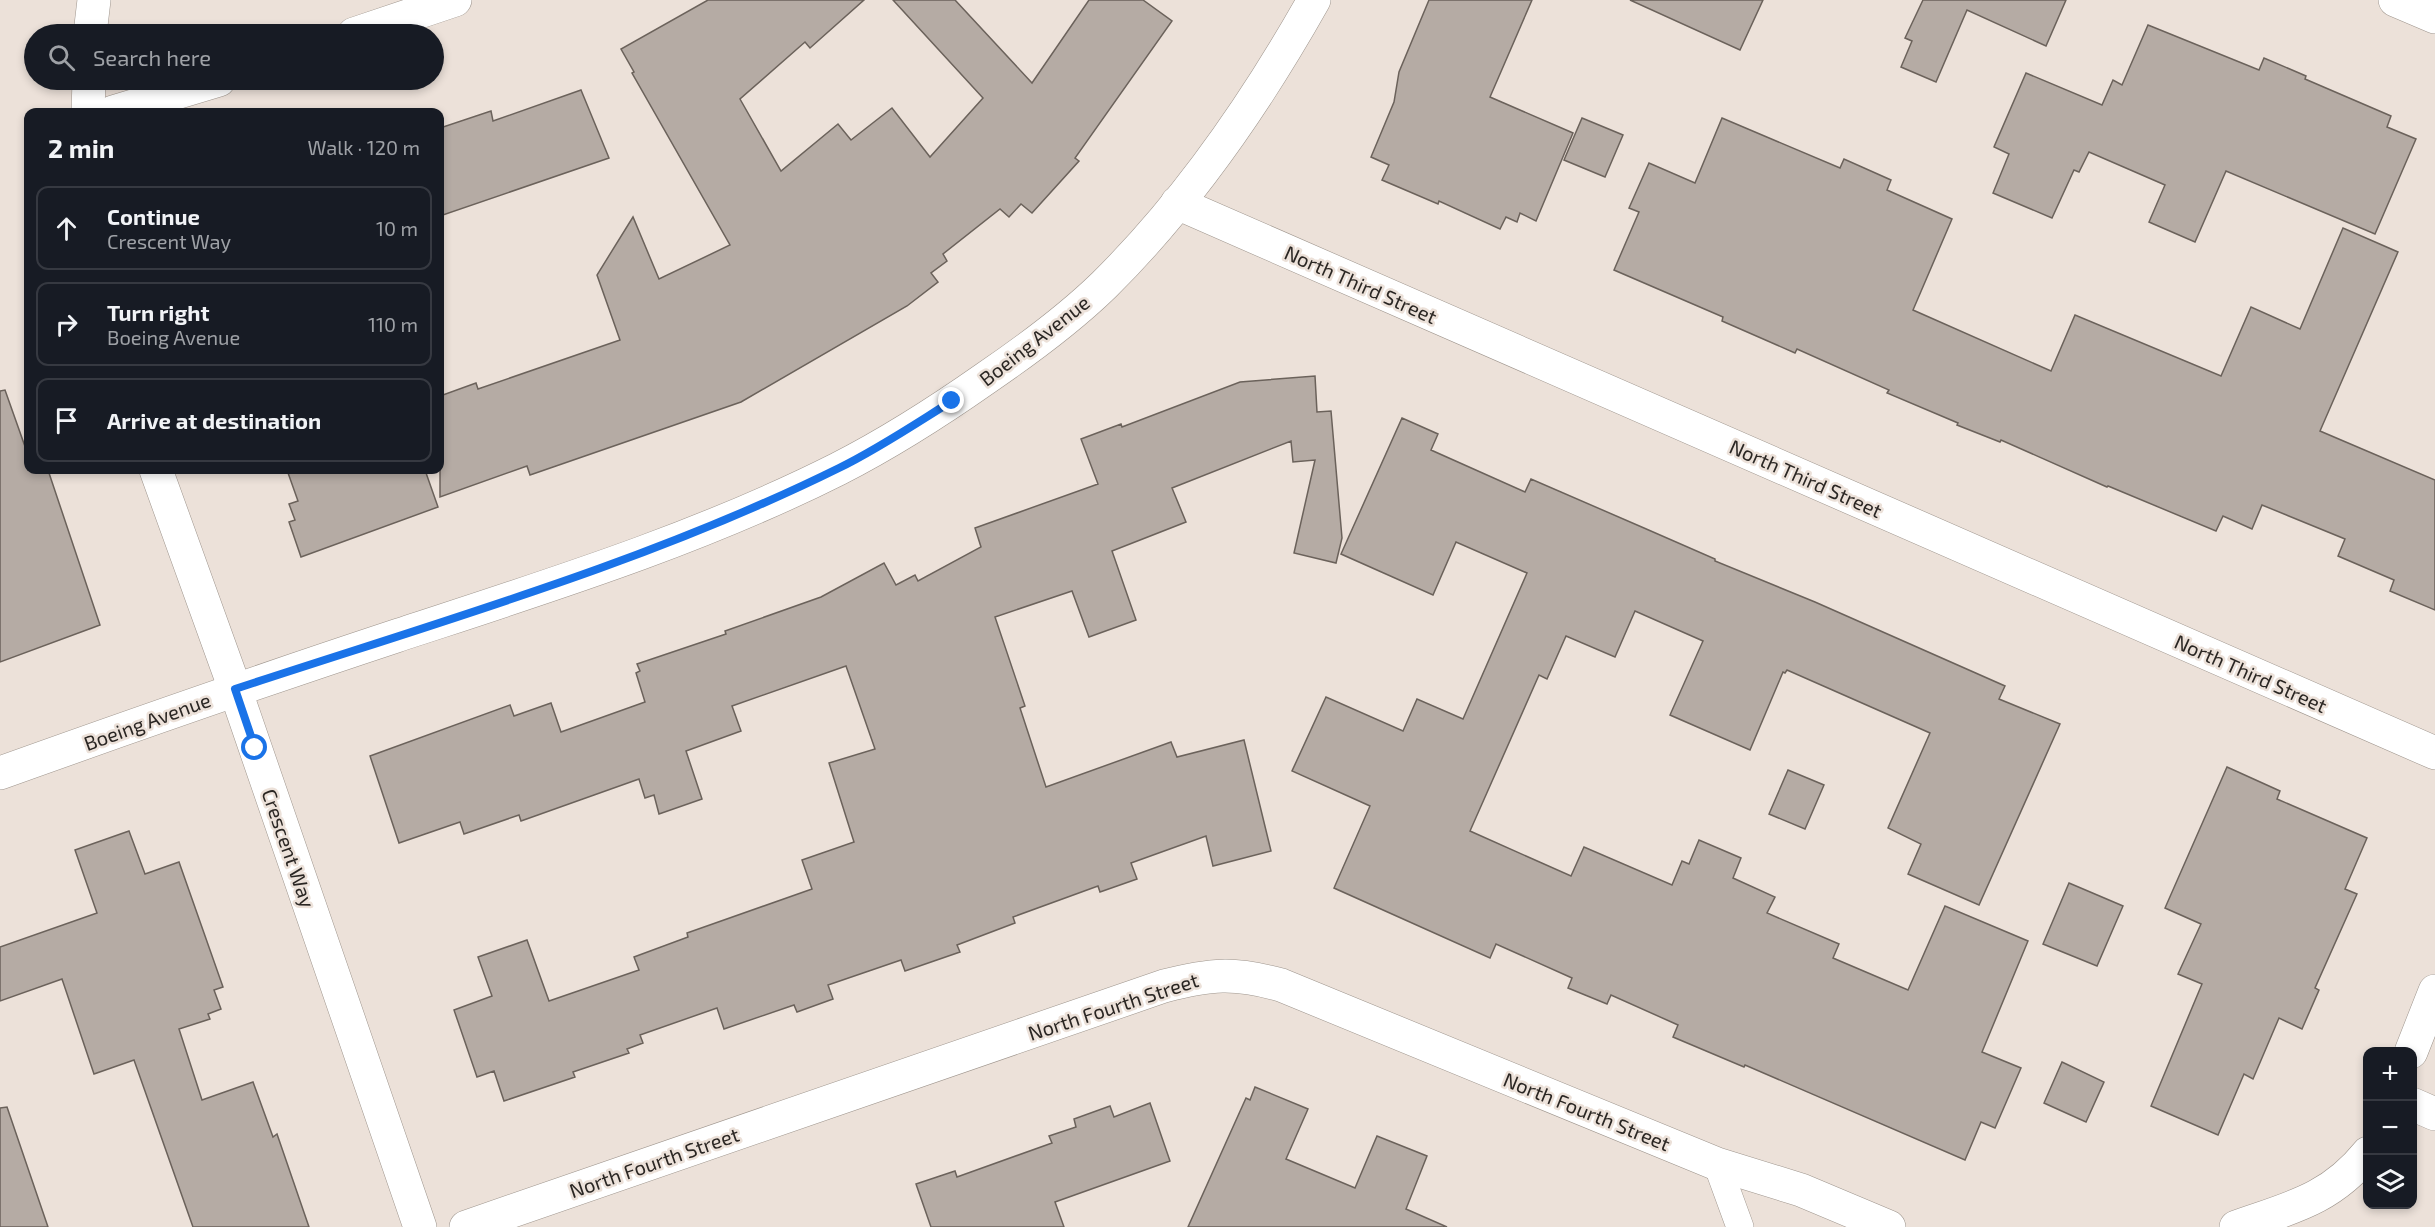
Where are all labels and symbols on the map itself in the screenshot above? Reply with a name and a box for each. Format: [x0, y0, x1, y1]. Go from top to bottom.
street label: North Third Street [1281, 240, 1441, 329]
street label: Boeing Avenue [974, 290, 1094, 390]
route end [938, 387, 964, 413]
street label: North Third Street [1726, 434, 1886, 523]
street label: North Third Street [2171, 629, 2331, 718]
street label: Boeing Avenue [80, 687, 214, 755]
route start [241, 734, 267, 760]
street label: Crescent Way [257, 785, 321, 911]
street label: North Fourth Street [1025, 967, 1202, 1045]
street label: North Fourth Street [1500, 1067, 1674, 1156]
street label: North Fourth Street [566, 1122, 742, 1202]

